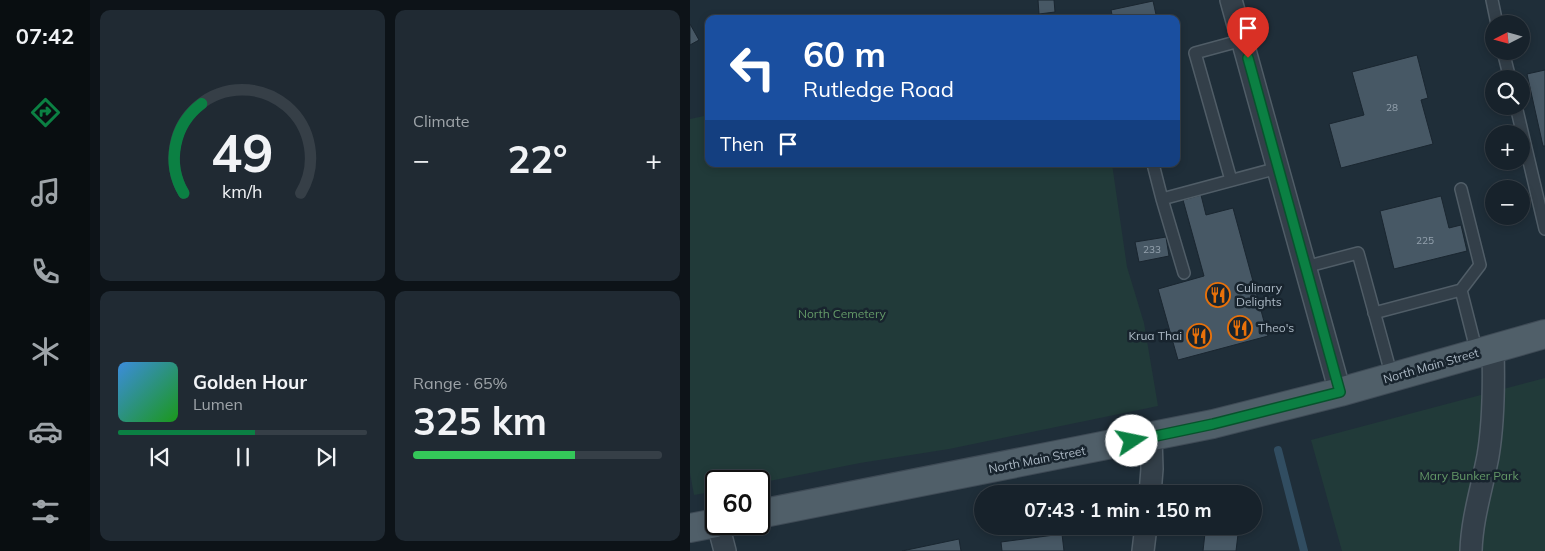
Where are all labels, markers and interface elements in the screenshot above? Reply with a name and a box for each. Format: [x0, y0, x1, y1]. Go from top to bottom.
pin [1227, 7, 1269, 58]
icon: arrive [1234, 14, 1262, 42]
north arrow [1485, 15, 1530, 60]
map controls [1485, 15, 1530, 225]
text: 07:42 [16, 22, 74, 50]
text: 60 m [803, 32, 886, 76]
icon: left [720, 35, 785, 100]
button: search [1485, 70, 1530, 115]
text: Rutledge Road [803, 75, 954, 103]
icon: directions [28, 95, 63, 130]
house number: 28 [1386, 101, 1398, 114]
text: Climate [413, 111, 469, 131]
text: 49 [211, 120, 274, 185]
button: + [1485, 125, 1530, 170]
icon: arrive [774, 130, 802, 158]
text: Then [720, 132, 764, 156]
text: 22° [507, 135, 568, 183]
text: − [413, 142, 430, 177]
text: + [645, 142, 662, 177]
icon: music [28, 175, 63, 210]
text: km/h [222, 180, 263, 202]
button: − [1485, 180, 1530, 225]
house number: 225 [1416, 234, 1434, 247]
house number: 233 [1143, 243, 1161, 256]
icon: phone [28, 254, 63, 289]
place label: Culinary Delights [1236, 280, 1283, 309]
restaurant icon: Culinary Delights [1205, 282, 1231, 308]
park label: North Cemetery [798, 306, 887, 321]
restaurant icon: Theo's [1227, 315, 1253, 341]
place label: Theo's [1258, 320, 1294, 335]
restaurant icon: Krua Thai [1186, 323, 1212, 349]
place label: Krua Thai [1128, 328, 1182, 343]
icon: climate [28, 334, 63, 369]
street label: North Main Street [1381, 345, 1480, 386]
text: Golden Hour [193, 370, 307, 394]
text: Range · 65% [413, 373, 508, 393]
text: Lumen [193, 394, 243, 414]
text: 325 km [413, 397, 547, 445]
icon: car [28, 414, 63, 449]
position arrow [1105, 414, 1157, 466]
icon: previous [146, 443, 174, 471]
icon: pause [229, 443, 257, 471]
icon: next [312, 443, 340, 471]
street label: North Main Street [987, 443, 1087, 476]
park label: Mary Bunker Park [1419, 468, 1519, 483]
speed limit sign: 60 [705, 470, 770, 535]
icon: filters [28, 494, 63, 529]
text: 07:43 · 1 min · 150 m [1024, 498, 1212, 522]

